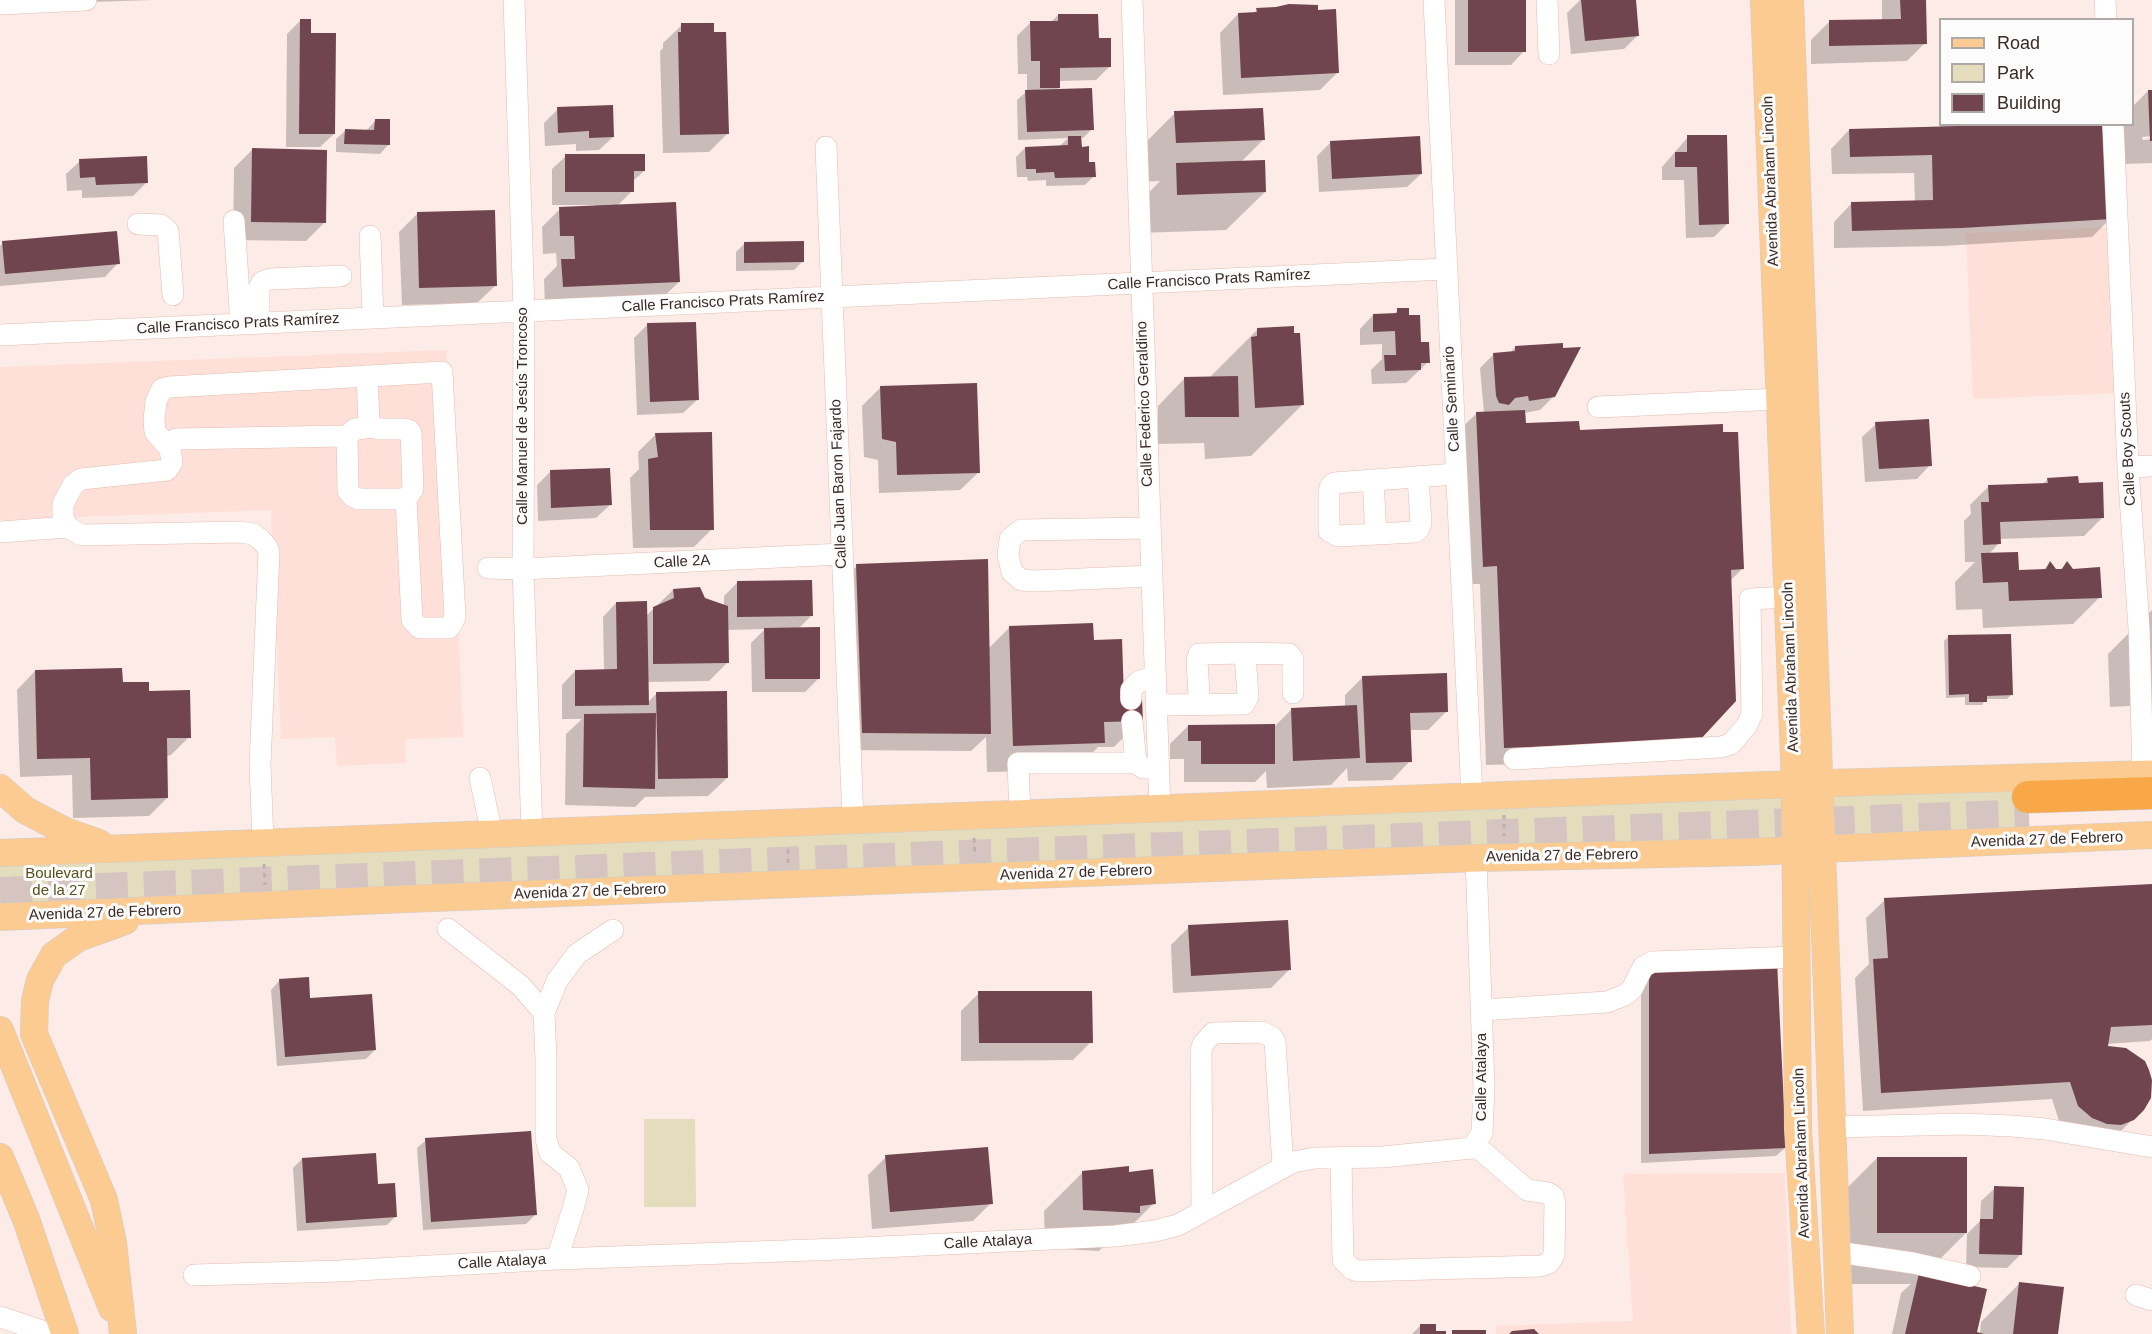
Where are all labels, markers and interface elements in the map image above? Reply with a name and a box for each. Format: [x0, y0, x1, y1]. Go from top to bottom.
legend [1939, 18, 2134, 126]
text: Road [1997, 33, 2040, 53]
text: Park [1997, 63, 2034, 83]
text: Building [1997, 93, 2061, 113]
street label: Avenida Abraham Lincoln [1759, 95, 1783, 267]
street label: Calle Francisco Prats Ramírez [1107, 266, 1311, 294]
street label: Calle Francisco Prats Ramírez [621, 288, 825, 316]
street label: Calle Manuel de Jesús Troncoso [514, 307, 532, 525]
street label: Calle Francisco Prats Ramírez [136, 310, 340, 338]
street label: Calle Federico Geraldino [1133, 321, 1157, 487]
street label: Calle Seminario [1440, 346, 1464, 452]
street label: Calle Boy Scouts [2116, 391, 2140, 507]
street label: Calle Juan Baron Fajardo [827, 399, 851, 569]
street label: Calle 2A [653, 552, 711, 572]
street label: Avenida Abraham Lincoln [1779, 581, 1803, 753]
street label: Avenida 27 de Febrero [1971, 828, 2123, 852]
street label: Avenida 27 de Febrero [1486, 846, 1638, 866]
street label: Avenida 27 de Febrero [1000, 861, 1152, 885]
park label: Boulevard de la 27 [25, 865, 93, 900]
street label: Avenida 27 de Febrero [514, 880, 666, 904]
street label: Avenida 27 de Febrero [29, 901, 181, 925]
street label: Calle Atalaya [1473, 1033, 1491, 1121]
street label: Avenida Abraham Lincoln [1790, 1067, 1814, 1239]
street label: Calle Atalaya [943, 1231, 1033, 1253]
street label: Calle Atalaya [457, 1251, 547, 1273]

